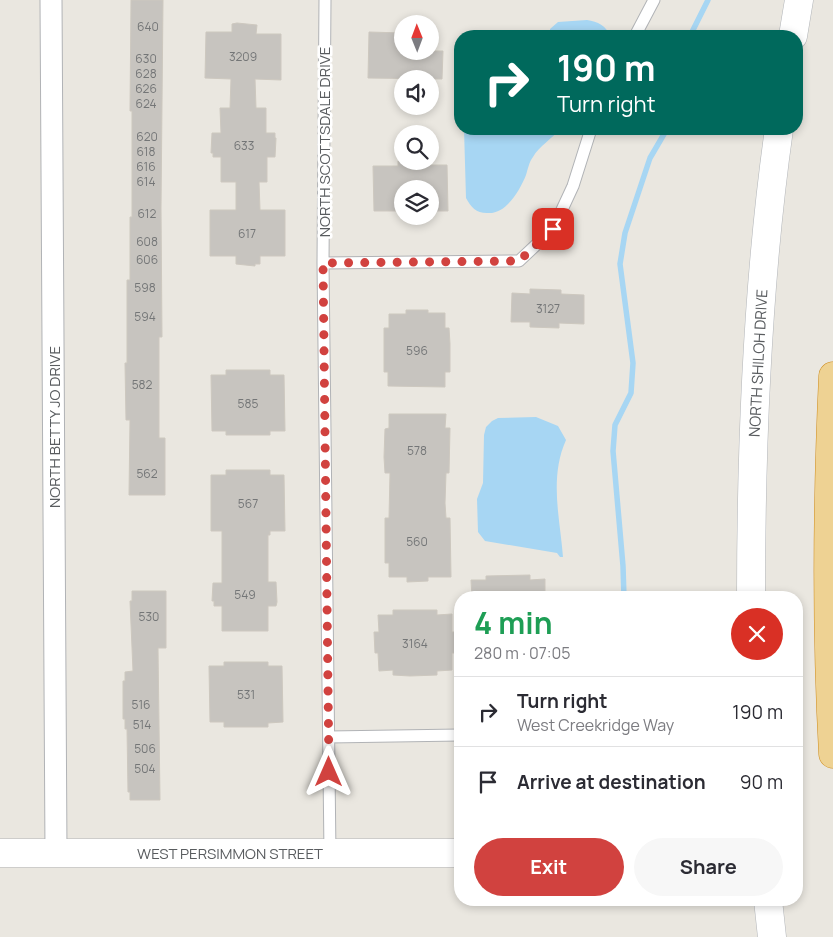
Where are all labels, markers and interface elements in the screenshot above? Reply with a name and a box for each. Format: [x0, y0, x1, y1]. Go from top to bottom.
north arrow [394, 15, 439, 60]
map controls [394, 15, 439, 225]
house number: 640 [137, 18, 159, 35]
text: 190 m [557, 44, 656, 92]
street label: NORTH SCOTTSDALE DRIVE [314, 47, 335, 237]
house number: 3209 [229, 48, 257, 65]
house number: 630 [135, 50, 157, 67]
icon: right [474, 50, 539, 115]
house number: 628 [135, 65, 157, 82]
button: sound [394, 70, 439, 115]
house number: 626 [135, 80, 157, 97]
text: Turn right [557, 89, 655, 119]
house number: 624 [135, 95, 157, 112]
button: search [394, 125, 439, 170]
house number: 620 [136, 128, 158, 145]
house number: 633 [234, 137, 254, 154]
house number: 618 [137, 143, 155, 160]
house number: 616 [136, 158, 156, 175]
house number: 614 [136, 173, 156, 190]
button: layers [394, 180, 439, 225]
house number: 612 [138, 205, 157, 222]
pin [532, 208, 574, 250]
icon: arrive [539, 215, 567, 243]
house number: 617 [238, 225, 256, 242]
house number: 608 [136, 233, 158, 250]
house number: 606 [136, 251, 158, 268]
house number: 598 [134, 279, 156, 296]
street label: NORTH SHILOH DRIVE [744, 289, 772, 437]
house number: 3127 [536, 300, 560, 317]
house number: 594 [134, 308, 156, 325]
house number: 596 [406, 342, 428, 359]
street label: NORTH BETTY JO DRIVE [44, 346, 65, 508]
house number: 582 [132, 376, 153, 393]
house number: 585 [238, 395, 258, 412]
house number: 578 [407, 442, 427, 459]
house number: 562 [136, 465, 158, 482]
house number: 567 [238, 495, 258, 512]
house number: 560 [406, 533, 428, 550]
house number: 549 [234, 586, 256, 603]
text: 4 min [474, 602, 552, 643]
house number: 530 [139, 608, 159, 625]
button: close [731, 608, 783, 660]
house number: 3164 [402, 635, 428, 652]
text: 280 m · 07:05 [474, 642, 571, 664]
house number: 531 [237, 686, 255, 703]
text: Turn right [517, 688, 607, 714]
house number: 516 [131, 696, 151, 713]
icon: right [474, 698, 502, 726]
text: 190 m [732, 699, 783, 725]
text: West Creekridge Way [517, 714, 674, 736]
house number: 514 [133, 716, 151, 733]
house number: 506 [134, 740, 156, 757]
position arrow [302, 745, 354, 797]
house number: 504 [134, 760, 156, 777]
icon: arrive [474, 768, 502, 796]
text: Arrive at destination [517, 769, 706, 795]
text: 90 m [740, 769, 783, 795]
button: Exit [474, 838, 624, 896]
button: Share [634, 838, 783, 896]
street label: WEST PERSIMMON STREET [137, 843, 323, 864]

